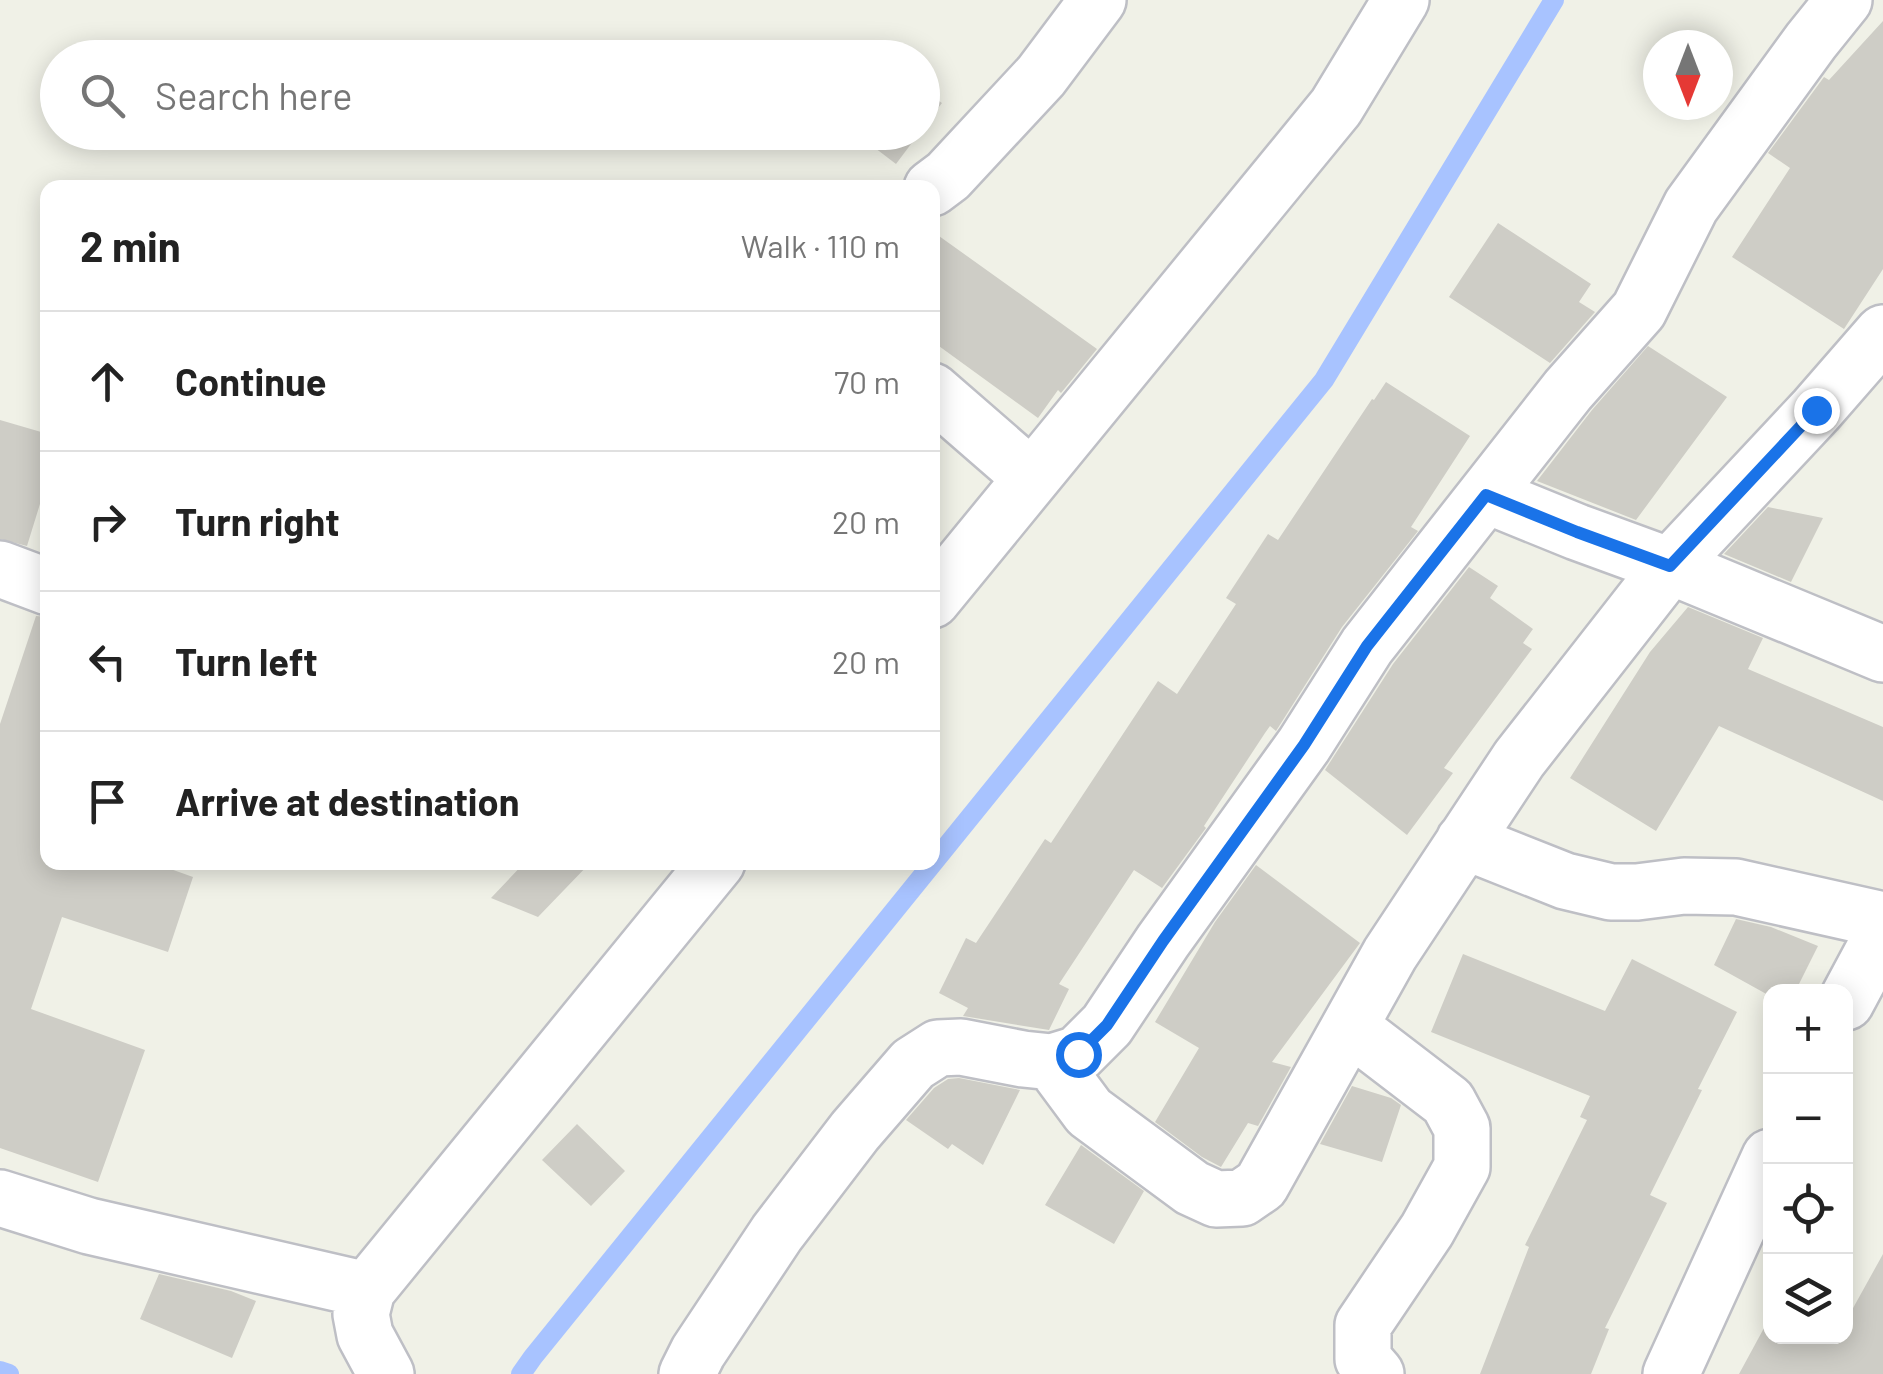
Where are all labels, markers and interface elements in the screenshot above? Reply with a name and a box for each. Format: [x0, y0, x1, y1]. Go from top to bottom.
north arrow [1643, 30, 1733, 120]
search box [40, 40, 940, 150]
icon: search [75, 68, 130, 123]
text: Search here [155, 72, 353, 118]
text: 2 min [80, 220, 181, 270]
text: Walk · 110 m [741, 226, 900, 264]
icon: ahead [80, 354, 135, 409]
text: Continue [175, 358, 326, 404]
text: 70 m [834, 362, 900, 400]
route end [1794, 388, 1840, 434]
icon: right [80, 494, 135, 549]
text: Turn right [175, 498, 340, 544]
text: 20 m [832, 502, 900, 540]
icon: left [80, 634, 135, 689]
text: Turn left [175, 638, 318, 684]
text: 20 m [832, 642, 900, 680]
icon: arrive [80, 774, 135, 829]
text: Arrive at destination [175, 778, 520, 824]
map controls [1763, 984, 1853, 1344]
button: + [1763, 984, 1853, 1074]
route start [1056, 1032, 1102, 1078]
button: − [1763, 1074, 1853, 1164]
button: locate [1763, 1164, 1853, 1254]
button: layers [1763, 1254, 1853, 1344]

